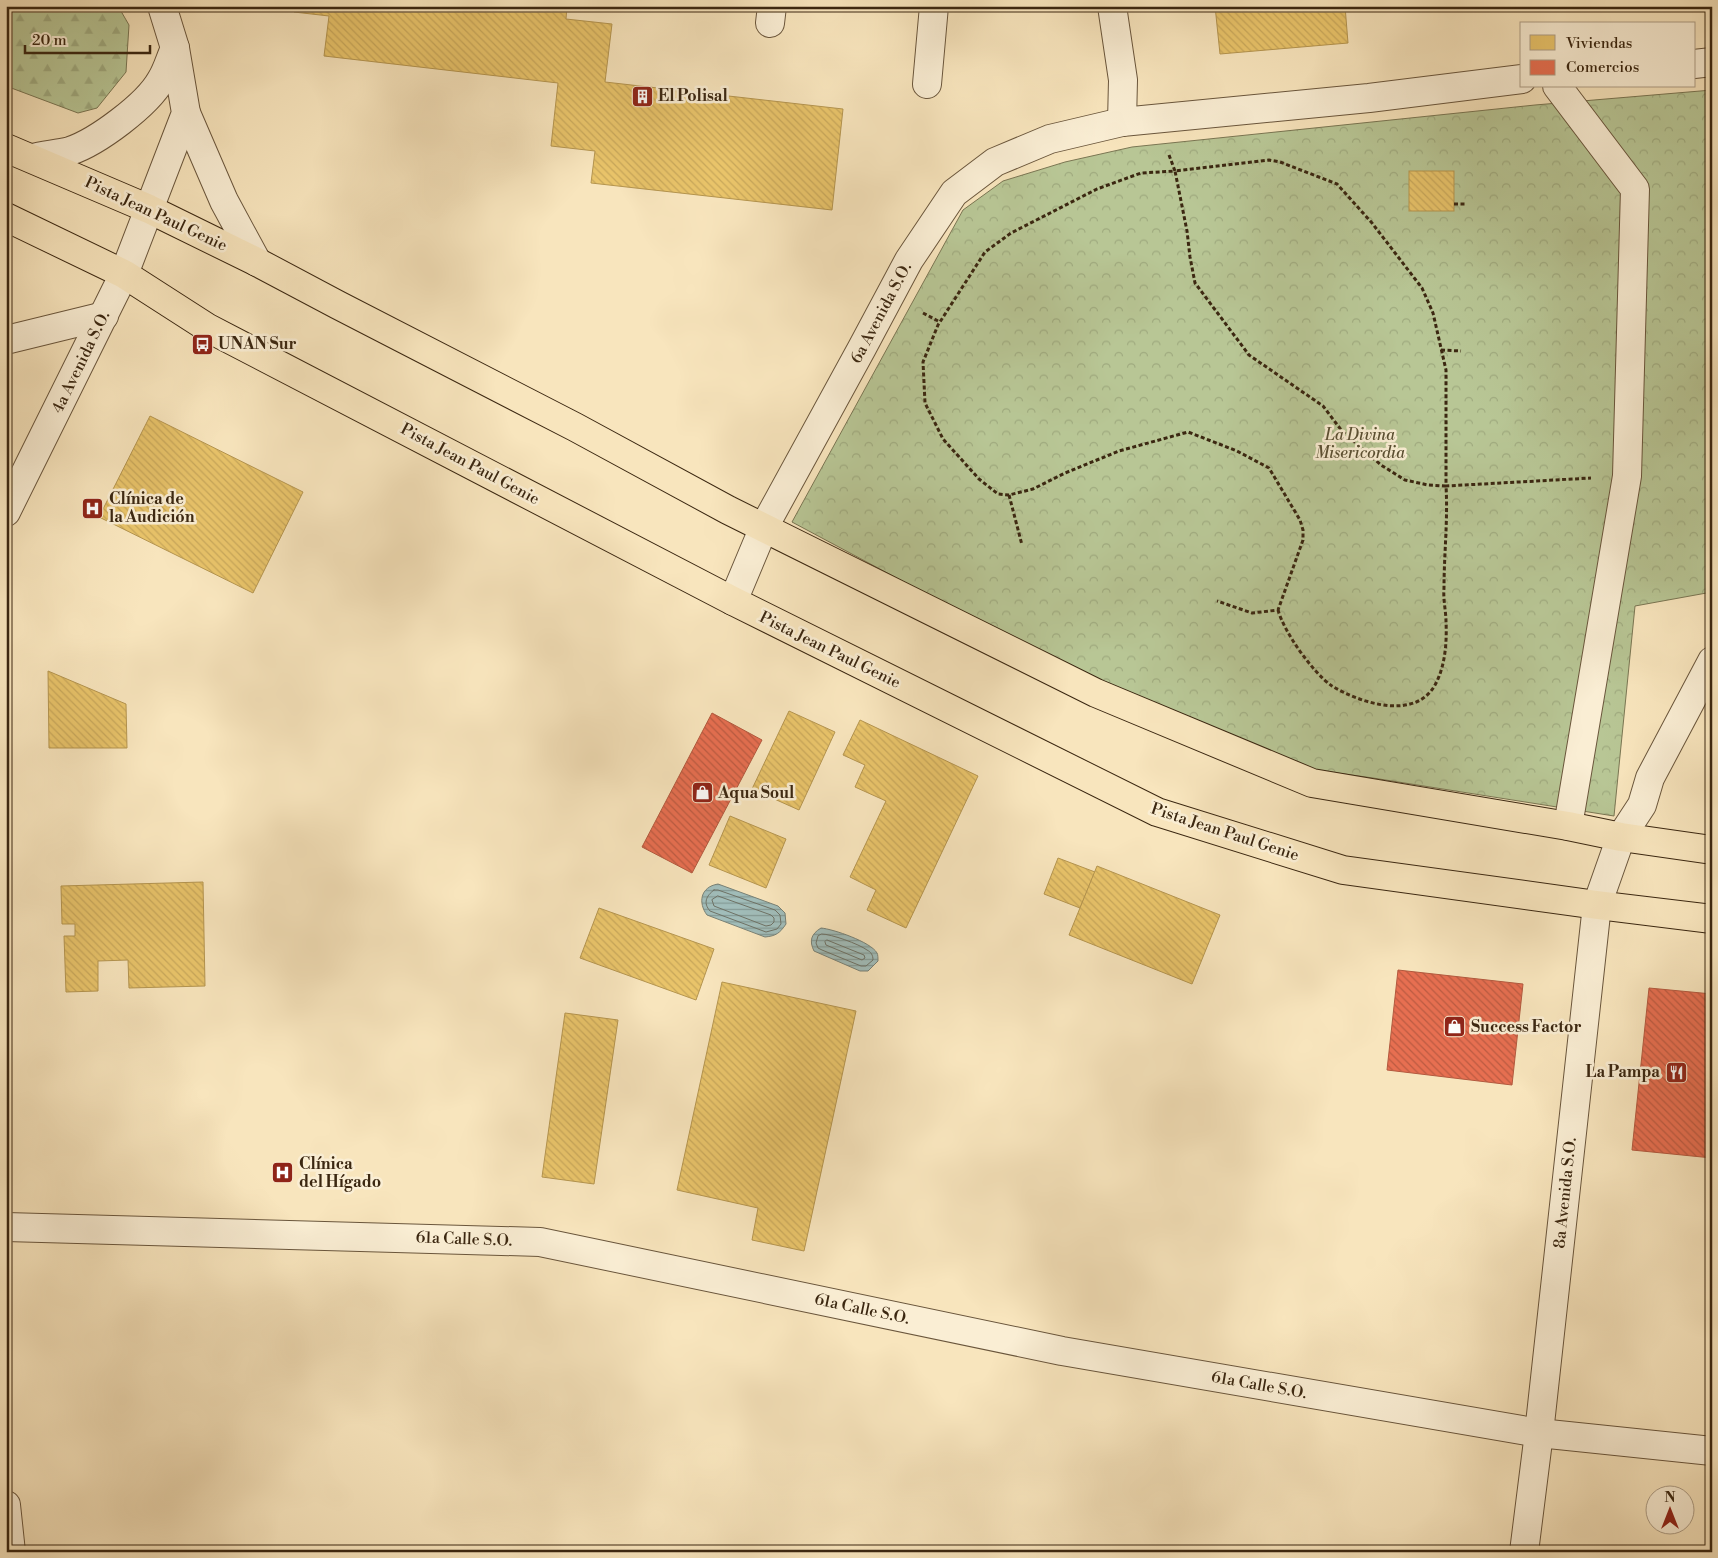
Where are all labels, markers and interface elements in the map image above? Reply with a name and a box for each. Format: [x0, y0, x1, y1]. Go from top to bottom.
scale bar [25, 22, 150, 54]
legend [1520, 22, 1696, 88]
text: 20 m [32, 31, 67, 50]
text: Viviendas [1565, 34, 1632, 53]
text: Comercios [1566, 58, 1639, 77]
building icon: El Polisal [630, 84, 654, 108]
place label: El Polisal [658, 86, 729, 106]
street label: Pista Jean Paul Genie [82, 172, 230, 256]
street label: 6a Avenida S.O. [846, 259, 916, 367]
street label: 4a Avenida S.O. [48, 308, 114, 416]
bus stop icon: UNAN Sur [190, 332, 214, 356]
place label: UNAN Sur [218, 334, 297, 354]
street label: Pista Jean Paul Genie [397, 419, 543, 509]
park label: La Divina Misericordia [1315, 425, 1405, 463]
place label: Clínica de la Audición [109, 489, 195, 527]
hospital icon: Clínica de la Audición [81, 496, 105, 520]
street label: Pista Jean Paul Genie [756, 607, 904, 693]
shop icon: Aqua Soul [690, 781, 714, 805]
place label: Aqua Soul [717, 783, 795, 803]
street label: Pista Jean Paul Genie [1148, 799, 1302, 865]
shop icon: Success Factor [1443, 1015, 1467, 1039]
place label: Success Factor [1471, 1017, 1582, 1037]
restaurant icon: La Pampa [1664, 1060, 1688, 1084]
place label: La Pampa [1586, 1062, 1660, 1082]
street label: 8a Avenida S.O. [1549, 1136, 1581, 1250]
place label: Clínica del Hígado [299, 1154, 381, 1192]
hospital icon: Clínica del Hígado [271, 1161, 295, 1185]
street label: 61a Calle S.O. [415, 1227, 513, 1251]
street label: 61a Calle S.O. [813, 1289, 911, 1329]
street label: 61a Calle S.O. [1210, 1367, 1308, 1403]
north arrow [1646, 1486, 1696, 1536]
text: N [1664, 1489, 1676, 1507]

